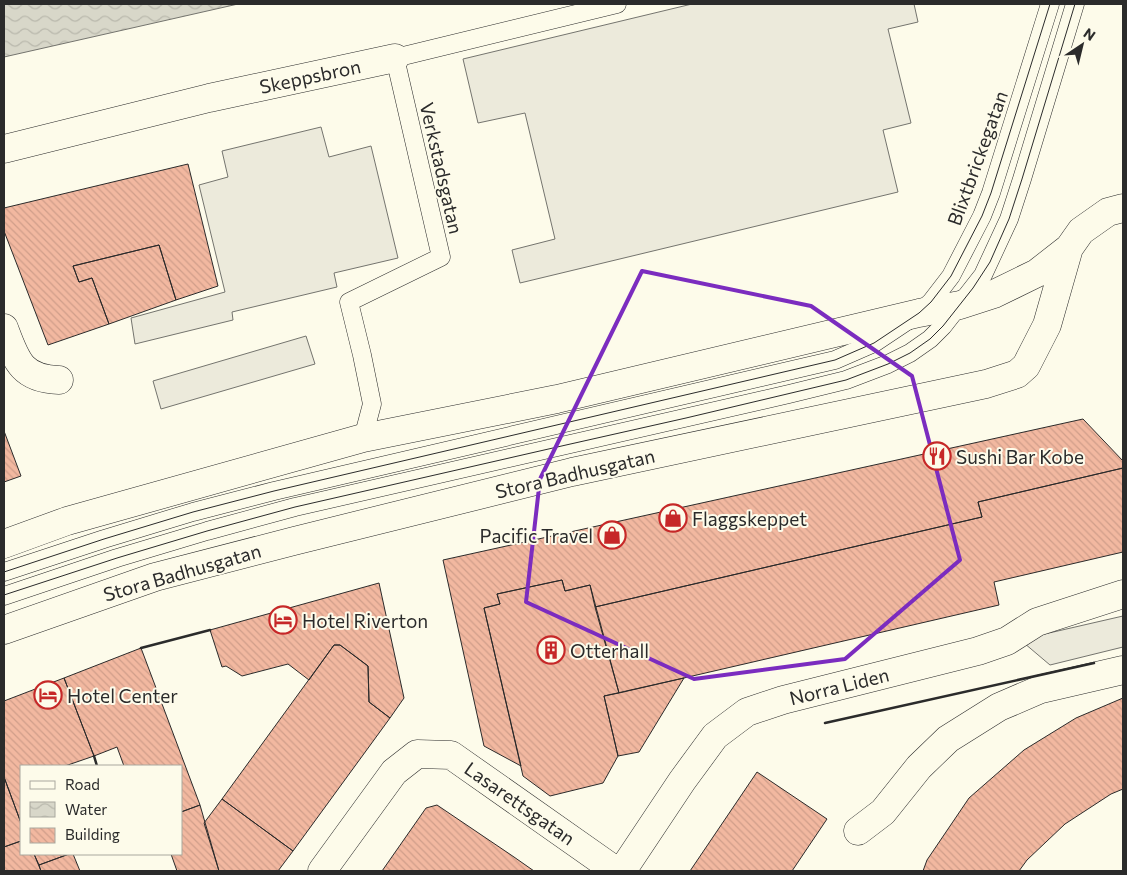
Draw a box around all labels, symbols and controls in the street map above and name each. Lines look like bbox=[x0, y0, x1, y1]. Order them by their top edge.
north arrow bbox=[1057, 20, 1107, 70]
text: N bbox=[1081, 24, 1099, 44]
street label: Skeppsbron bbox=[257, 54, 363, 98]
street label: Blixtbrickegatan bbox=[942, 88, 1012, 228]
street label: Verkstadsgatan bbox=[416, 100, 468, 236]
restaurant icon: Sushi Bar Kobe bbox=[922, 441, 952, 471]
street label: Stora Badhusgatan bbox=[493, 443, 657, 503]
place label: Sushi Bar Kobe bbox=[956, 445, 1084, 468]
shop icon: Flaggskeppet bbox=[658, 503, 688, 533]
place label: Flaggskeppet bbox=[692, 507, 807, 530]
shop icon: Pacific Travel bbox=[597, 520, 627, 550]
place label: Pacific Travel bbox=[479, 524, 593, 547]
street label: Stora Badhusgatan bbox=[101, 538, 263, 606]
hotel icon: Hotel Riverton bbox=[268, 605, 298, 635]
place label: Hotel Riverton bbox=[302, 609, 428, 632]
building icon: Otterhall bbox=[536, 635, 566, 665]
place label: Otterhall bbox=[570, 639, 649, 662]
street label: Norra Liden bbox=[787, 663, 891, 709]
hotel icon: Hotel Center bbox=[33, 680, 63, 710]
place label: Hotel Center bbox=[67, 684, 178, 707]
street label: Lasarettsgatan bbox=[460, 756, 580, 850]
legend bbox=[20, 765, 182, 855]
text: Road bbox=[65, 775, 100, 793]
text: Water bbox=[65, 800, 107, 818]
text: Building bbox=[65, 825, 120, 843]

